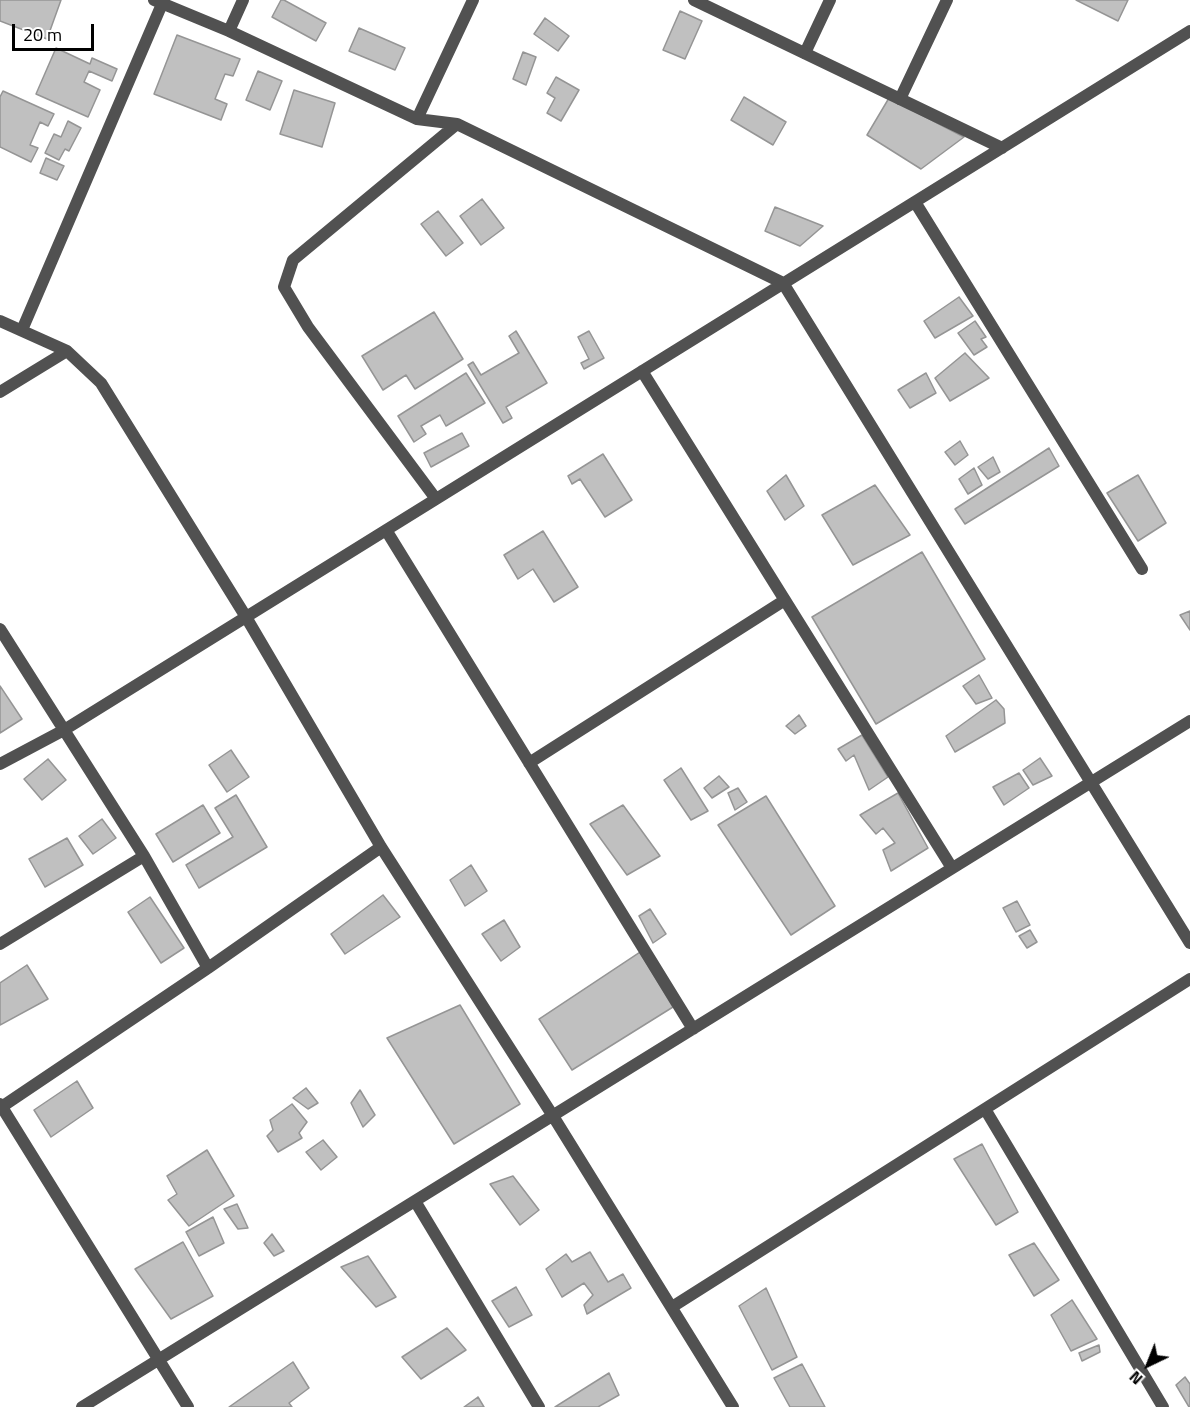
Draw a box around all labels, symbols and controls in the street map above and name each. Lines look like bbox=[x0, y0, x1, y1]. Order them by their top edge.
scale bar bbox=[15, 12, 98, 50]
text: 20 m bbox=[23, 21, 62, 48]
north arrow bbox=[1118, 1335, 1178, 1395]
text: N bbox=[1123, 1366, 1148, 1391]

